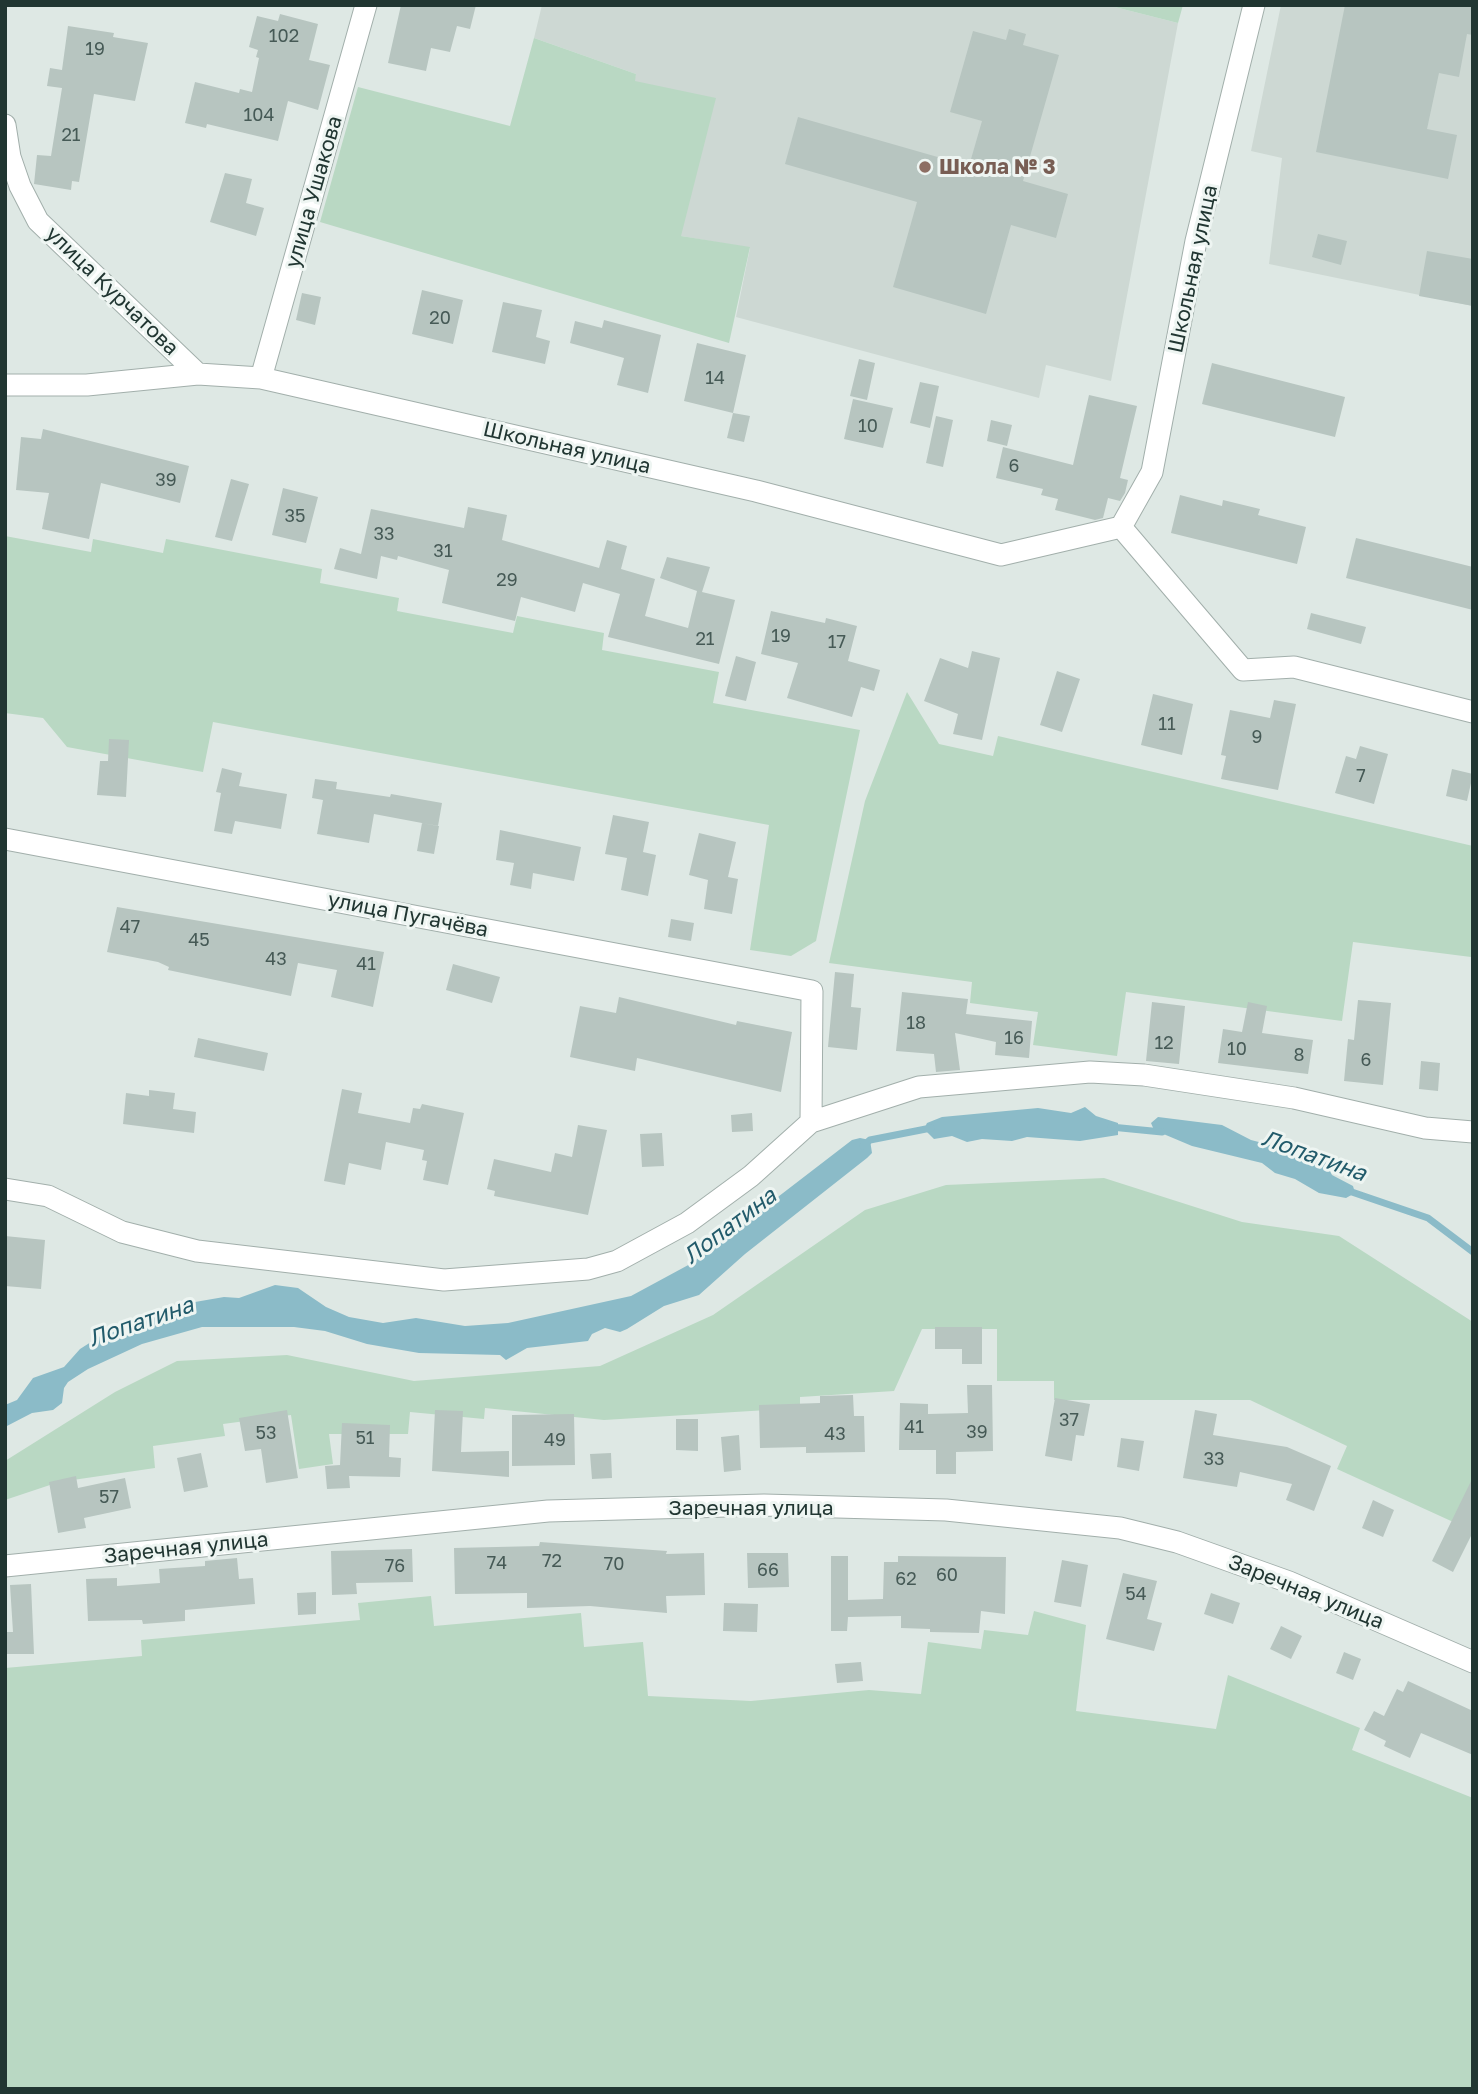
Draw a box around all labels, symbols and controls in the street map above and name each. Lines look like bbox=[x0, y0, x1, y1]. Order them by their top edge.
house number: 102 bbox=[269, 25, 299, 47]
house number: 19 bbox=[85, 38, 105, 60]
house number: 104 bbox=[244, 104, 274, 126]
street label: улица Ушакова bbox=[280, 113, 348, 271]
house number: 21 bbox=[61, 124, 81, 146]
place label: Школа № 3 bbox=[939, 154, 1055, 180]
marker: Школа № 3 bbox=[917, 159, 933, 175]
street label: Школьная улица bbox=[1163, 183, 1223, 355]
street label: улица Курчатова bbox=[40, 221, 184, 361]
house number: 20 bbox=[429, 307, 451, 329]
house number: 14 bbox=[705, 367, 725, 389]
house number: 10 bbox=[858, 415, 878, 437]
street label: Школьная улица bbox=[481, 416, 653, 480]
house number: 6 bbox=[1009, 455, 1019, 477]
house number: 39 bbox=[155, 469, 177, 491]
house number: 35 bbox=[285, 505, 305, 527]
house number: 33 bbox=[373, 523, 395, 545]
house number: 31 bbox=[433, 540, 453, 562]
house number: 29 bbox=[496, 569, 518, 591]
house number: 19 bbox=[771, 625, 791, 647]
house number: 21 bbox=[695, 628, 715, 650]
house number: 17 bbox=[828, 631, 846, 653]
house number: 11 bbox=[1158, 713, 1176, 735]
house number: 9 bbox=[1252, 726, 1262, 748]
house number: 7 bbox=[1356, 765, 1366, 787]
street label: улица Пугачёва bbox=[326, 887, 490, 943]
house number: 47 bbox=[120, 916, 140, 938]
house number: 45 bbox=[188, 929, 210, 951]
house number: 43 bbox=[265, 948, 287, 970]
house number: 41 bbox=[356, 953, 376, 975]
house number: 18 bbox=[906, 1012, 926, 1034]
house number: 16 bbox=[1004, 1027, 1024, 1049]
house number: 12 bbox=[1154, 1032, 1174, 1054]
house number: 10 bbox=[1227, 1038, 1247, 1060]
house number: 8 bbox=[1294, 1044, 1304, 1066]
house number: 6 bbox=[1361, 1049, 1371, 1071]
water label: Лопатина bbox=[1258, 1124, 1370, 1188]
water label: Лопатина bbox=[678, 1182, 782, 1270]
water label: Лопатина bbox=[85, 1291, 197, 1353]
house number: 37 bbox=[1059, 1409, 1079, 1431]
house number: 41 bbox=[904, 1416, 924, 1438]
house number: 39 bbox=[966, 1421, 988, 1443]
house number: 53 bbox=[256, 1422, 276, 1444]
house number: 43 bbox=[824, 1423, 846, 1445]
house number: 51 bbox=[355, 1427, 375, 1449]
house number: 49 bbox=[544, 1429, 566, 1451]
house number: 33 bbox=[1203, 1448, 1225, 1470]
house number: 57 bbox=[99, 1486, 119, 1508]
street label: Заречная улица bbox=[668, 1495, 834, 1521]
street label: Заречная улица bbox=[102, 1527, 270, 1569]
street label: Заречная улица bbox=[1225, 1549, 1387, 1635]
house number: 72 bbox=[542, 1550, 562, 1572]
house number: 74 bbox=[487, 1552, 507, 1574]
house number: 70 bbox=[604, 1553, 624, 1575]
house number: 76 bbox=[385, 1555, 405, 1577]
house number: 66 bbox=[757, 1559, 779, 1581]
house number: 60 bbox=[936, 1564, 958, 1586]
house number: 62 bbox=[895, 1568, 917, 1590]
house number: 54 bbox=[1125, 1583, 1147, 1605]

